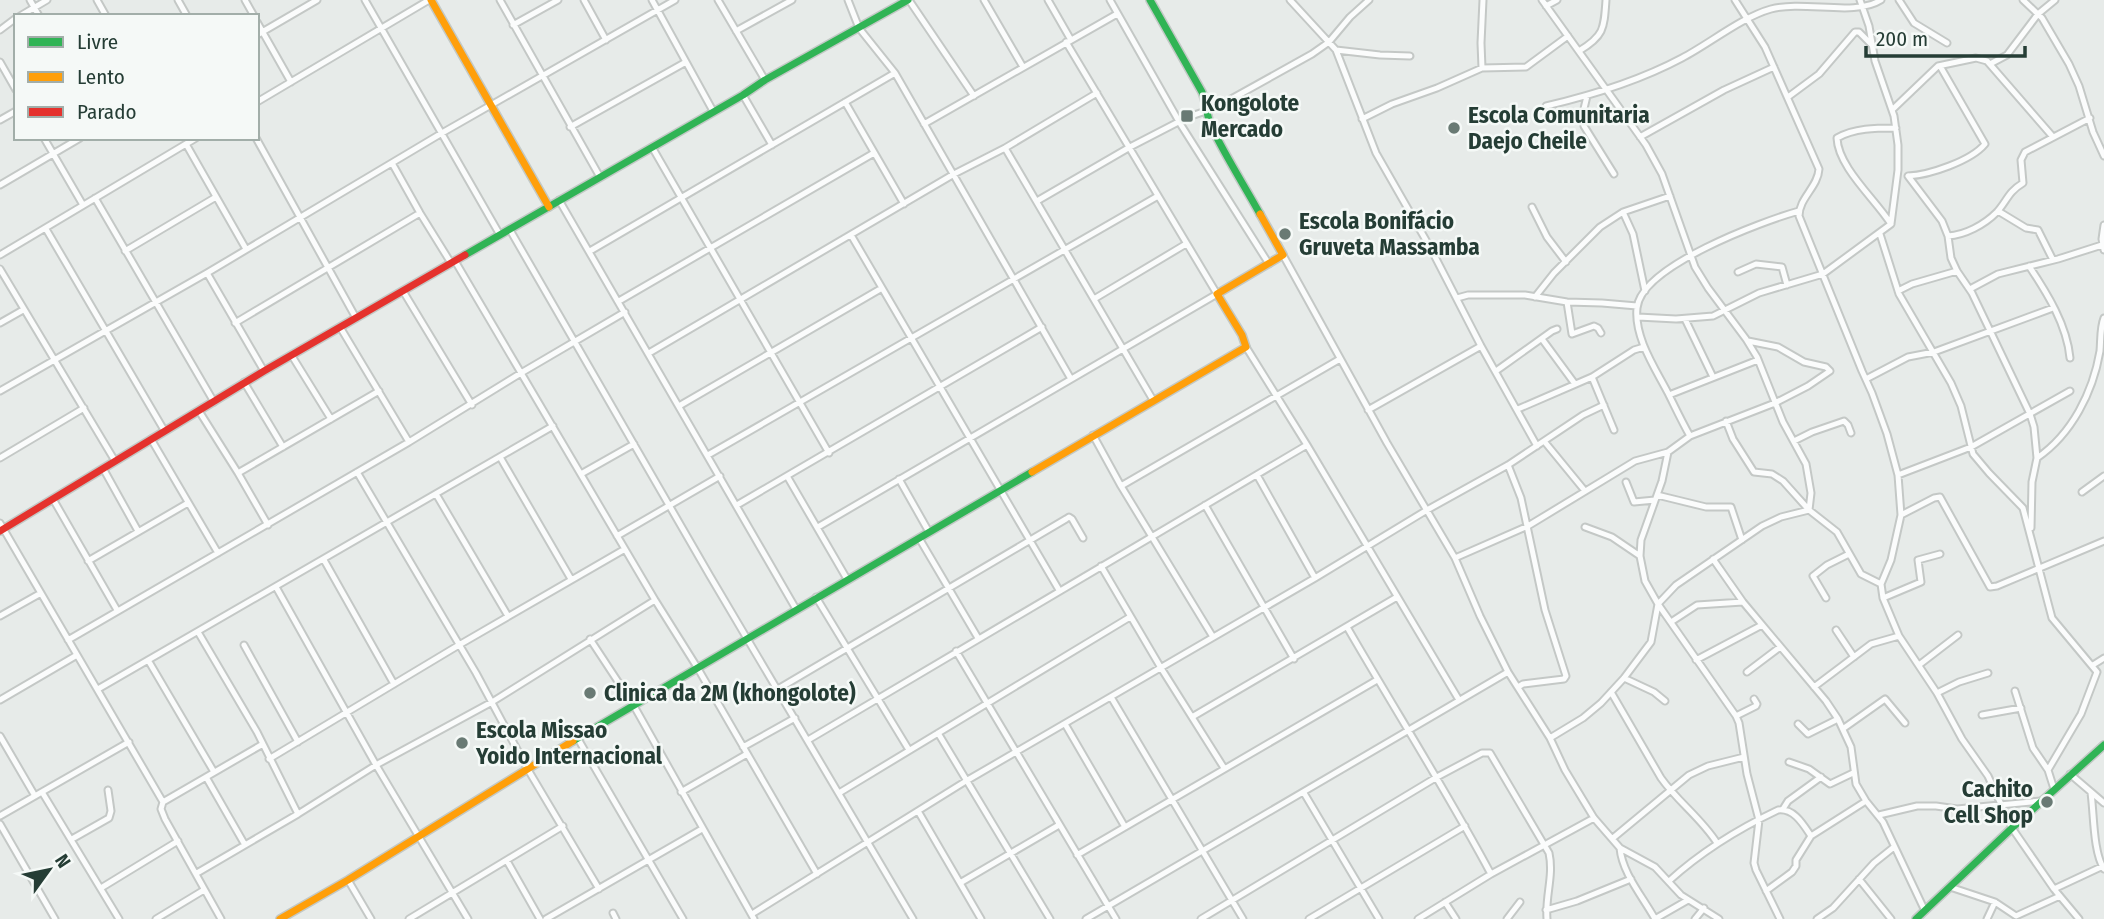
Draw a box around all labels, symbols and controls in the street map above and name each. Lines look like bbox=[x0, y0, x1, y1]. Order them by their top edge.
legend bbox=[14, 14, 259, 140]
scale bar bbox=[1866, 14, 2025, 58]
text: 200 m bbox=[1876, 26, 1928, 52]
text: Livre bbox=[77, 29, 118, 55]
text: Lento bbox=[77, 64, 125, 90]
place label: Kongolote Mercado bbox=[1201, 89, 1300, 143]
text: Parado bbox=[77, 99, 136, 125]
place label: Escola Comunitaria Daejo Cheile bbox=[1468, 101, 1650, 155]
marker: Kongolote Mercado bbox=[1179, 108, 1195, 124]
marker: Escola Comunitaria Daejo Cheile bbox=[1446, 120, 1462, 136]
place label: Escola Bonifácio Gruveta Massamba bbox=[1299, 207, 1480, 261]
marker: Escola Bonifácio Gruveta Massamba bbox=[1277, 226, 1293, 242]
place label: Clinica da 2M (khongolote) bbox=[604, 679, 856, 707]
marker: Clinica da 2M (khongolote) bbox=[582, 685, 598, 701]
place label: Escola Missao Yoido Internacional bbox=[475, 716, 663, 770]
marker: Escola Missao Yoido Internacional bbox=[454, 735, 470, 751]
place label: Cachito Cell Shop bbox=[1944, 775, 2033, 829]
marker: Cachito Cell Shop bbox=[2039, 794, 2055, 810]
north arrow bbox=[14, 835, 84, 905]
text: N bbox=[50, 850, 76, 872]

